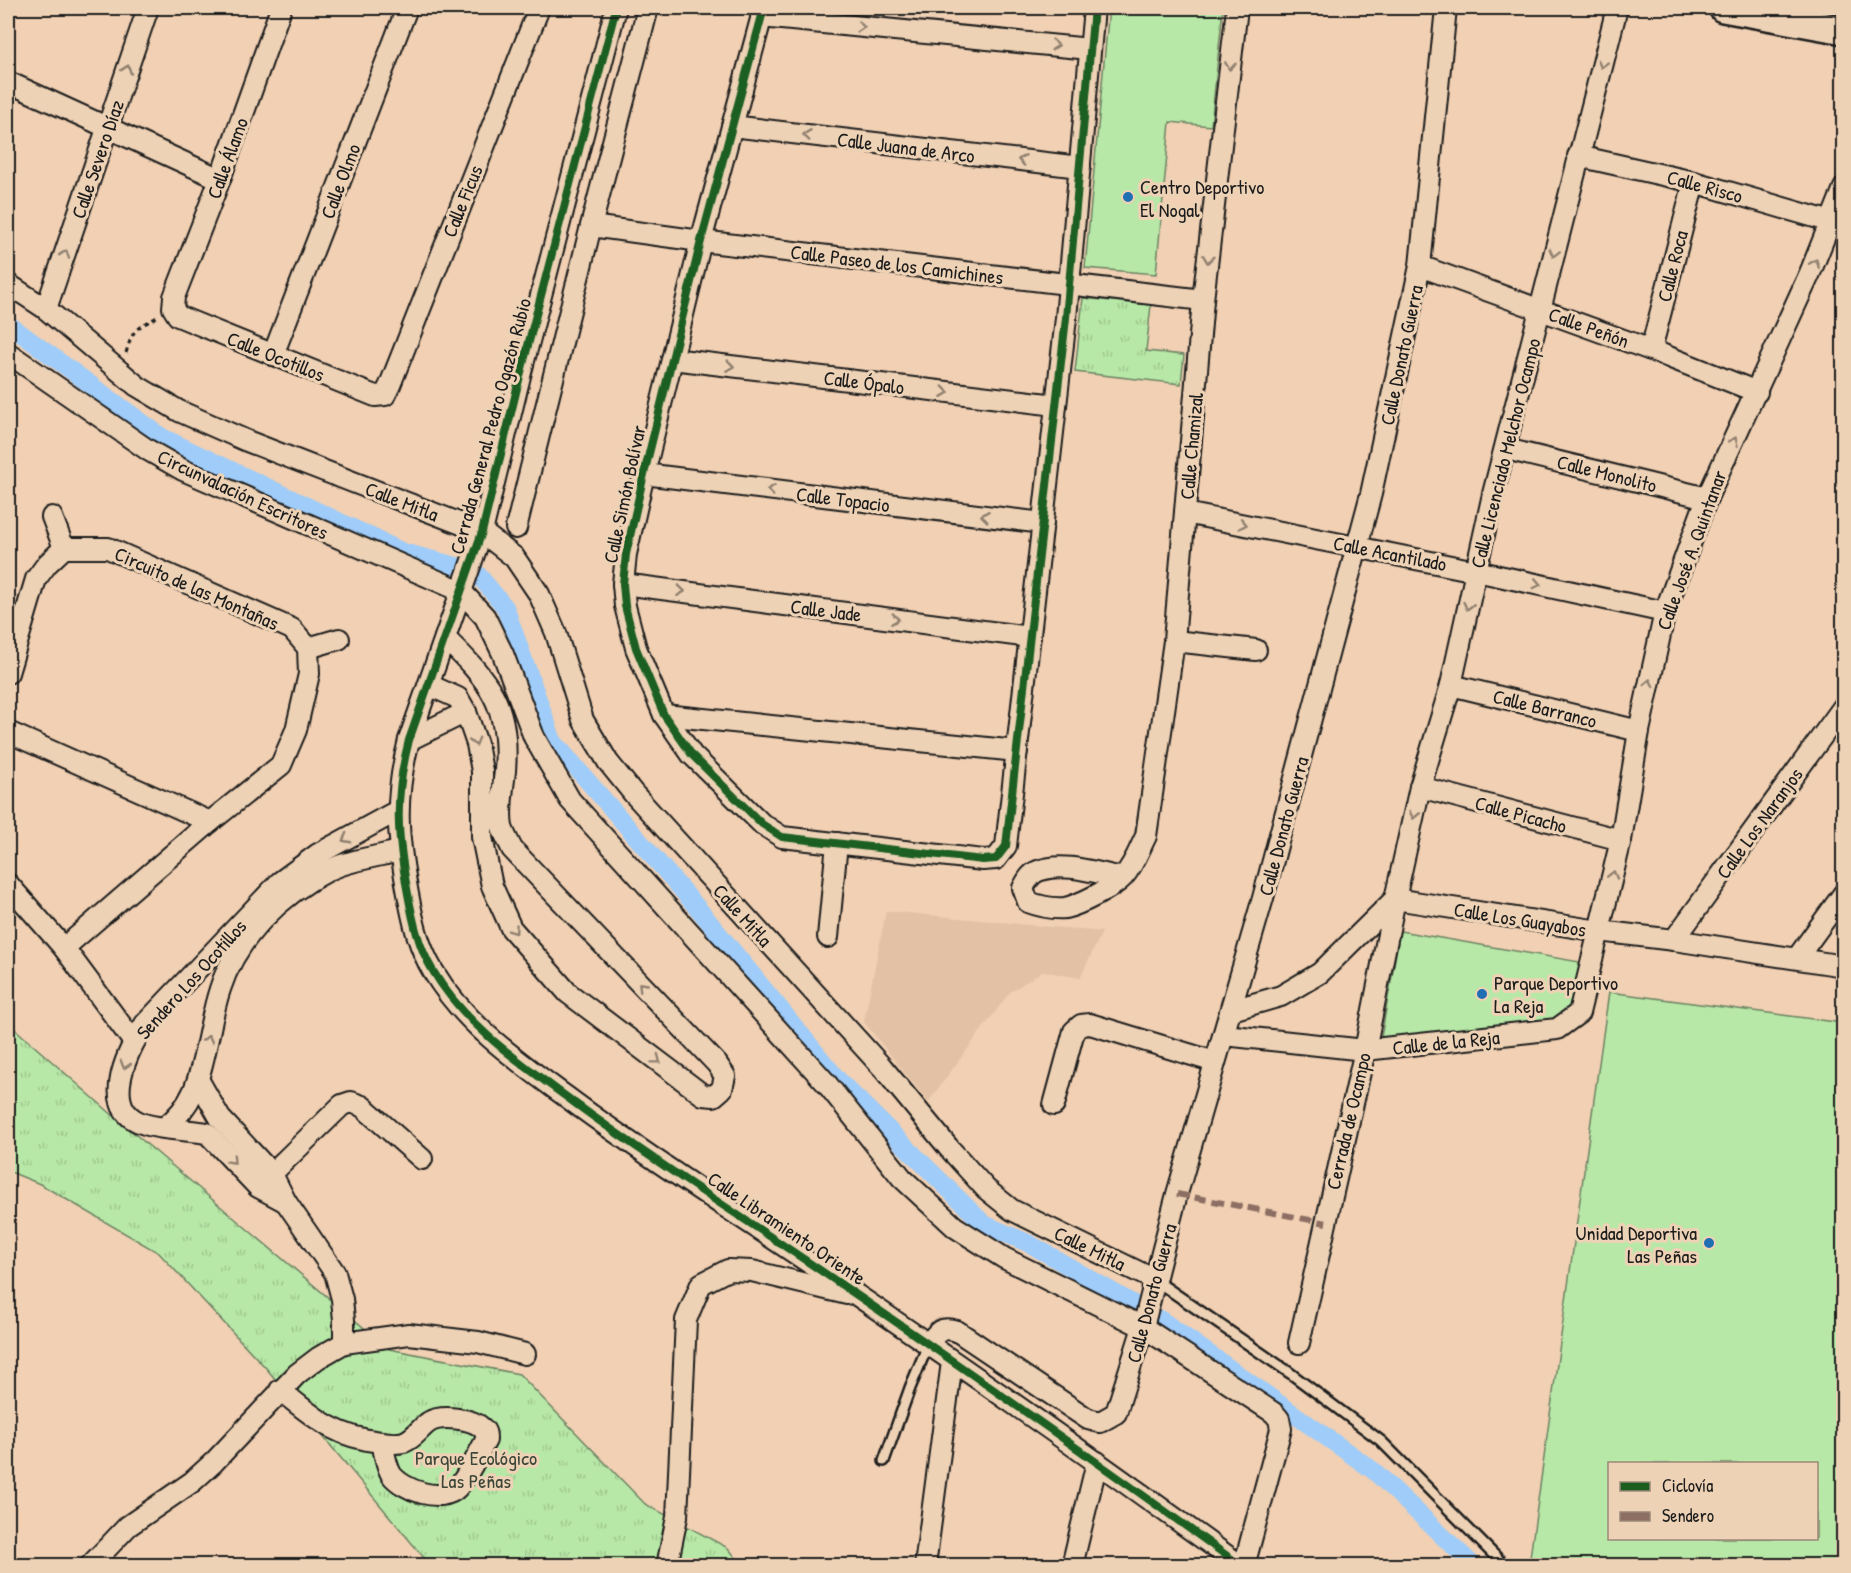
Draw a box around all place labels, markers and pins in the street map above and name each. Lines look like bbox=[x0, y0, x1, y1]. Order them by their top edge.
place label: Centro Deportivo El Nogal bbox=[1140, 173, 1264, 223]
marker: Centro Deportivo El Nogal bbox=[1121, 190, 1135, 204]
place label: Parque Deportivo La Reja bbox=[1494, 969, 1618, 1019]
marker: Parque Deportivo La Reja bbox=[1475, 987, 1489, 1001]
place label: Unidad Deportiva Las Peñas bbox=[1575, 1219, 1697, 1269]
marker: Unidad Deportiva Las Peñas bbox=[1702, 1236, 1716, 1250]

